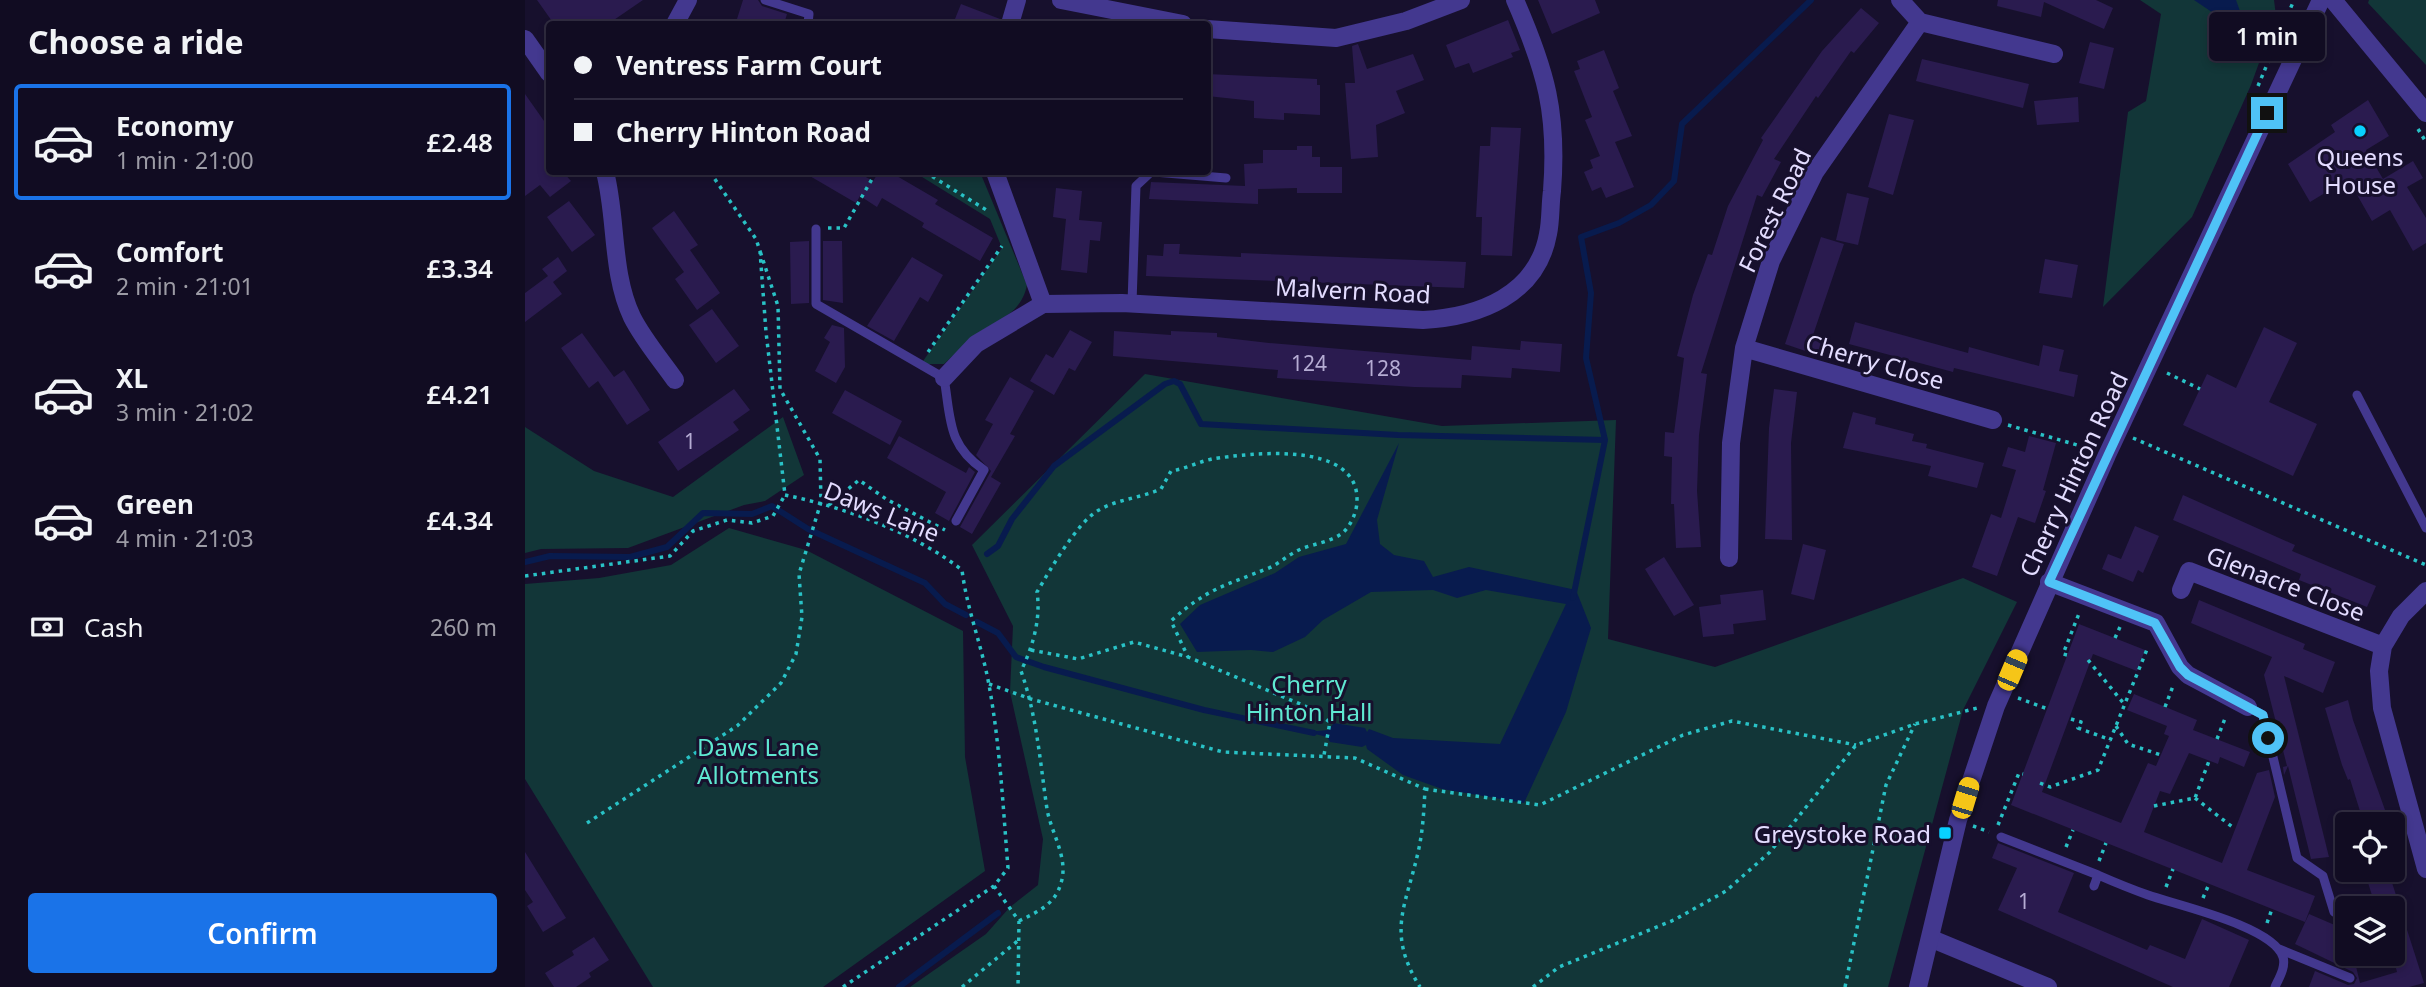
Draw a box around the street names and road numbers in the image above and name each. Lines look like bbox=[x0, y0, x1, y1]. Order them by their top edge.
street label: Forest Road bbox=[1730, 143, 1818, 277]
street label: Malvern Road bbox=[1274, 269, 1432, 311]
street label: Cherry Close bbox=[1802, 325, 1948, 397]
street label: Cherry Hinton Road bbox=[2011, 366, 2135, 582]
street label: Daws Lane bbox=[819, 473, 945, 549]
street label: Glenacre Close bbox=[2202, 538, 2370, 628]

